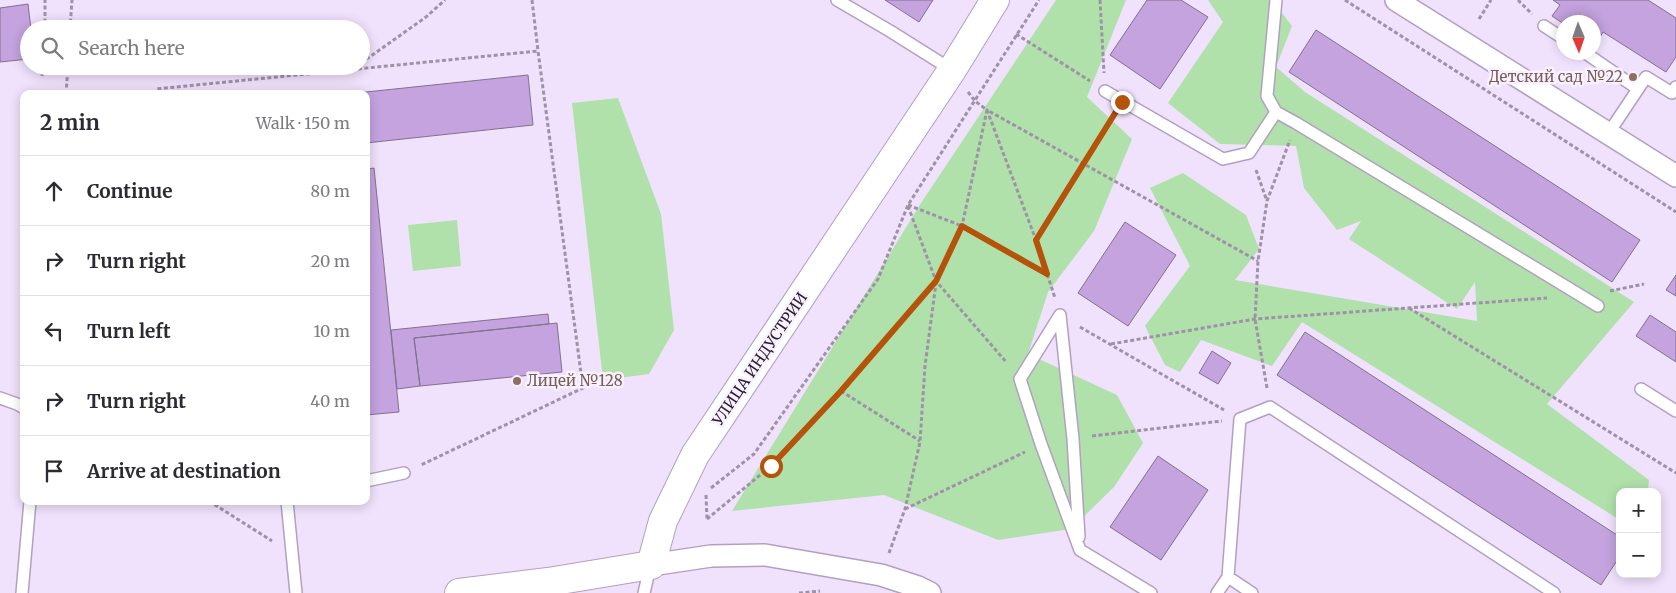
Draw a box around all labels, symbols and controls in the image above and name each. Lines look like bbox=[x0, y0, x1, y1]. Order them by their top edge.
north arrow bbox=[1556, 15, 1601, 60]
search box bbox=[20, 20, 370, 75]
icon: search bbox=[38, 34, 66, 62]
text: Search here bbox=[78, 36, 185, 60]
place label: Детский сад №22 bbox=[1489, 67, 1623, 86]
marker: Детский сад №22 bbox=[1627, 71, 1639, 83]
route end bbox=[1111, 91, 1134, 114]
text: 2 min bbox=[40, 109, 100, 136]
text: Walk · 150 m bbox=[256, 113, 350, 133]
icon: ahead bbox=[40, 177, 68, 205]
text: Continue bbox=[87, 179, 173, 203]
text: 80 m bbox=[311, 181, 350, 201]
icon: right bbox=[40, 247, 68, 275]
text: Turn right bbox=[87, 249, 186, 273]
text: 20 m bbox=[311, 251, 350, 271]
street label: УЛИЦА ИНДУСТРИИ bbox=[707, 289, 811, 430]
icon: left bbox=[40, 317, 68, 345]
text: Turn left bbox=[87, 319, 171, 343]
text: 10 m bbox=[313, 321, 350, 341]
place label: Лицей №128 bbox=[527, 371, 623, 390]
marker: Лицей №128 bbox=[511, 375, 523, 387]
icon: right bbox=[40, 387, 68, 415]
text: Turn right bbox=[87, 389, 186, 413]
text: 40 m bbox=[310, 391, 350, 411]
route start bbox=[760, 455, 783, 478]
icon: arrive bbox=[40, 457, 68, 485]
text: Arrive at destination bbox=[87, 459, 281, 483]
map controls bbox=[1616, 488, 1661, 578]
button: + bbox=[1616, 488, 1661, 533]
button: − bbox=[1616, 533, 1661, 578]

